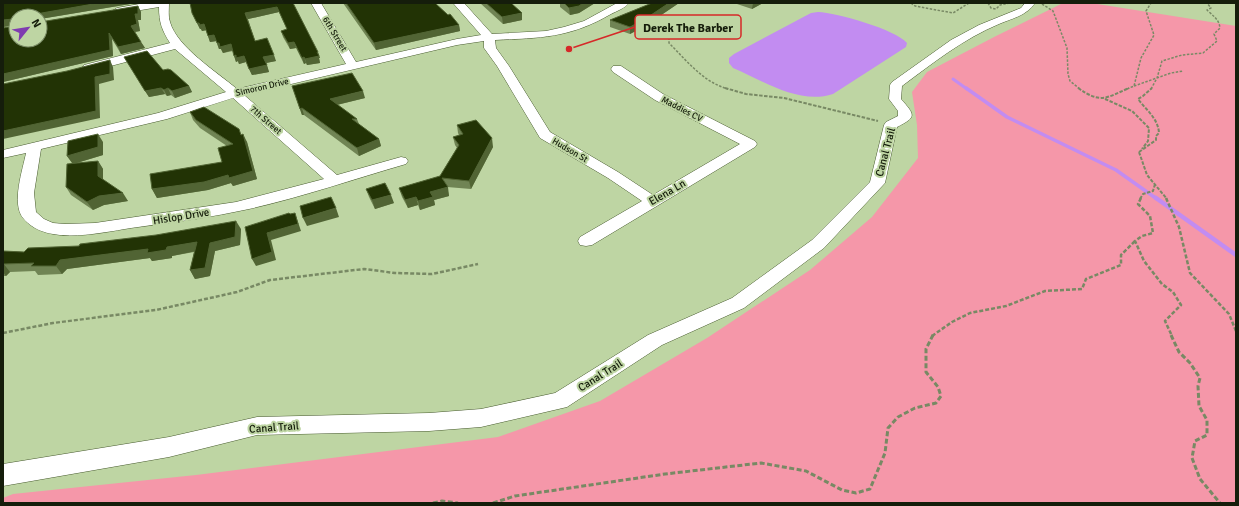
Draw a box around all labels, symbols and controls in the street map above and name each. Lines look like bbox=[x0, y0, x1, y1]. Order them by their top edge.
north arrow bbox=[8, 8, 48, 48]
street label: 6th Street bbox=[320, 15, 349, 54]
callout: Derek The Barber bbox=[635, 15, 741, 39]
text: N bbox=[29, 17, 44, 30]
text: Derek The Barber bbox=[643, 21, 733, 36]
street label: Simoron Drive bbox=[234, 76, 290, 99]
street label: Maddies CV bbox=[659, 94, 705, 125]
street label: 7th Street bbox=[248, 104, 284, 137]
street label: Canal Trail bbox=[873, 126, 898, 178]
street label: Hudson St bbox=[550, 136, 590, 165]
street label: Elena Ln bbox=[646, 177, 688, 208]
street label: Hislop Drive bbox=[152, 206, 210, 227]
street label: Canal Trail bbox=[576, 357, 625, 394]
street label: Canal Trail bbox=[249, 419, 299, 436]

